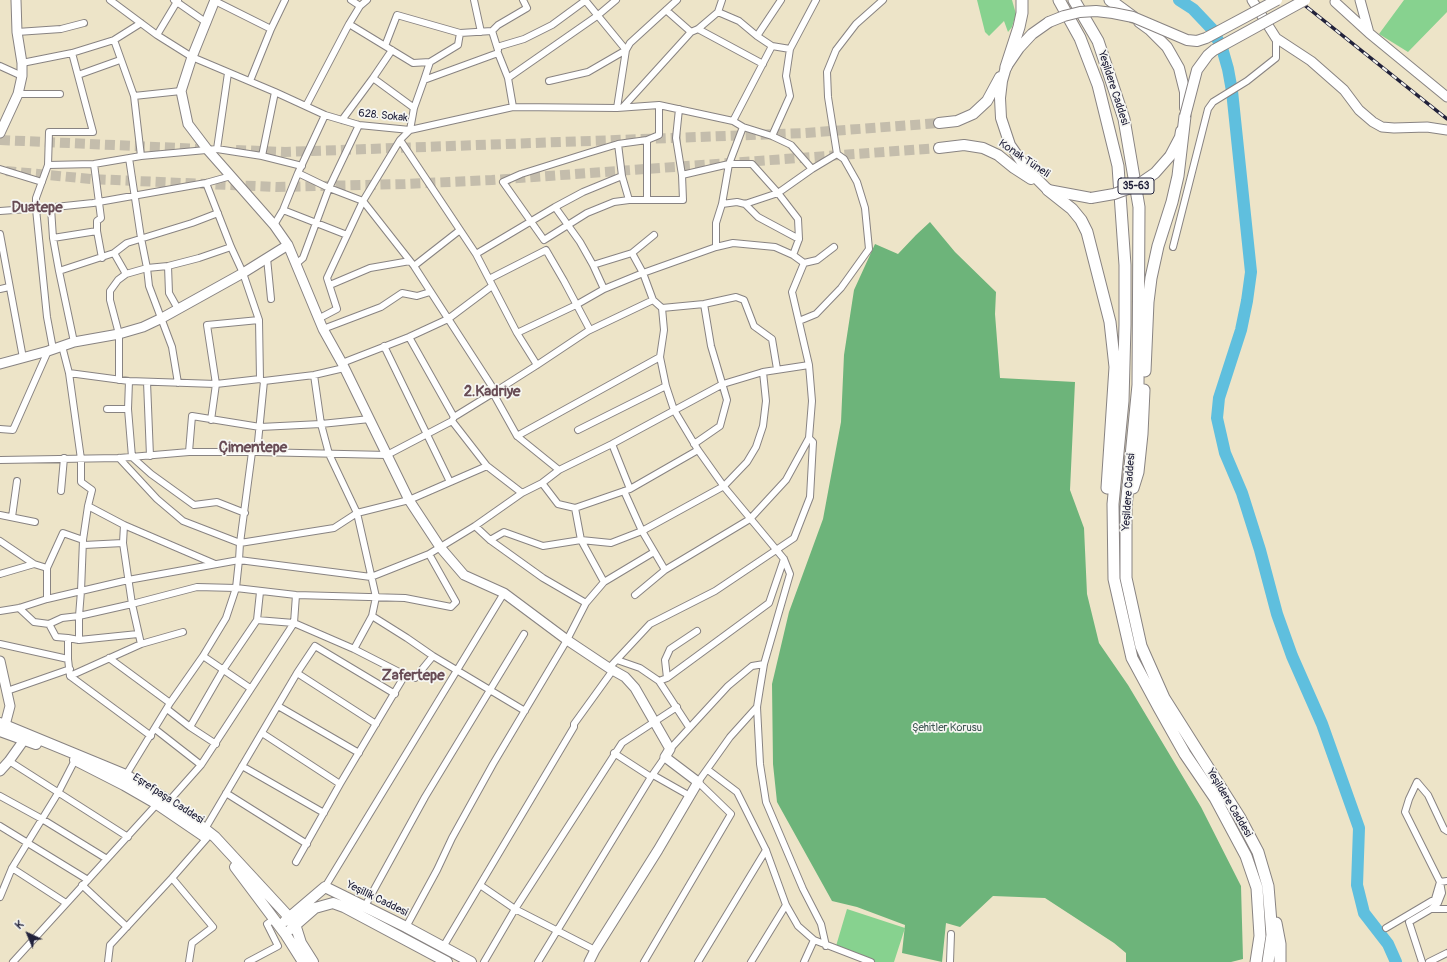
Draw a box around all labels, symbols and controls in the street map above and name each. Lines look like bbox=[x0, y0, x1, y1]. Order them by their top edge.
street label: Yeşildere Caddesi bbox=[1095, 49, 1131, 127]
street label: 628. Sokak bbox=[358, 107, 408, 125]
street label: Konak Tüneli bbox=[996, 137, 1052, 181]
road number: 35-63 bbox=[1118, 178, 1154, 194]
district label: Duatepe bbox=[11, 199, 63, 217]
district label: 2.Kadriye bbox=[464, 383, 520, 401]
district label: Çimentepe bbox=[219, 439, 287, 457]
street label: Yeşildere Caddesi bbox=[1120, 453, 1138, 531]
district label: Zafertepe bbox=[381, 667, 445, 685]
park label: Şehitler Korusu bbox=[912, 721, 982, 735]
street label: Yeşildere Caddesi bbox=[1203, 766, 1255, 840]
street label: Eşrefpaşa Caddesi bbox=[130, 771, 206, 827]
street label: Yeşillik Caddesi bbox=[344, 878, 410, 920]
north arrow bbox=[8, 914, 48, 954]
text: K bbox=[12, 918, 26, 932]

